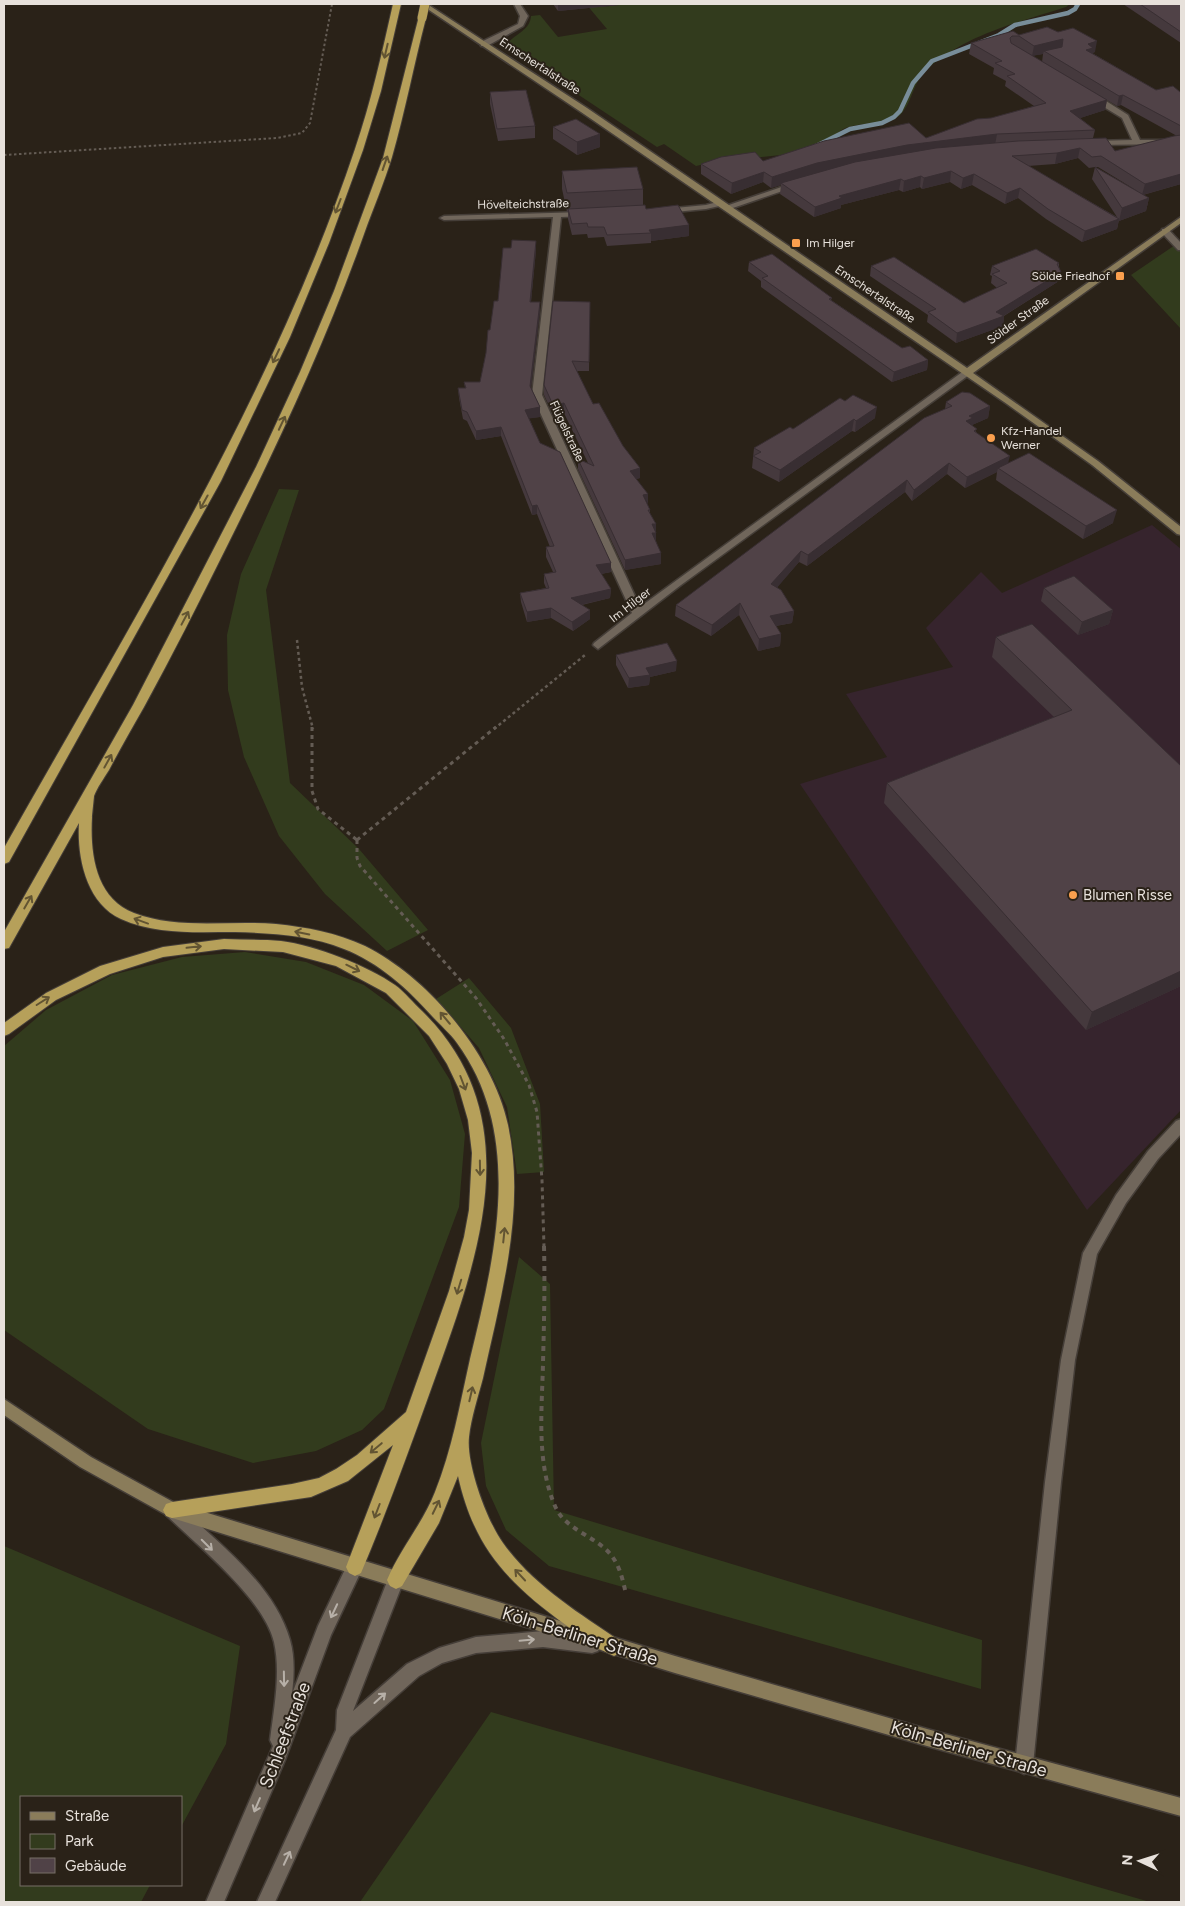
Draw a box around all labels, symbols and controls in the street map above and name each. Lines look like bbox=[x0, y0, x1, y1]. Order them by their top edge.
street label: Emschertalstraße bbox=[497, 35, 583, 98]
one-way arrow bbox=[381, 43, 390, 59]
one-way arrow bbox=[381, 156, 390, 171]
street label: Hövelteichstraße bbox=[477, 196, 569, 212]
one-way arrow bbox=[333, 198, 342, 213]
place label: Im Hilger bbox=[806, 236, 855, 250]
marker: Im Hilger bbox=[790, 237, 802, 249]
street label: Emschertalstraße bbox=[832, 262, 918, 326]
place label: Sölde Friedhof bbox=[1032, 269, 1111, 283]
marker: Sölde Friedhof bbox=[1114, 270, 1126, 282]
street label: Sölder Straße bbox=[984, 293, 1052, 347]
one-way arrow bbox=[270, 348, 280, 363]
street label: Flügelstraße bbox=[547, 398, 587, 464]
one-way arrow bbox=[278, 416, 287, 431]
place label: Kfz-Handel Werner bbox=[1001, 424, 1062, 452]
marker: Kfz-Handel Werner bbox=[985, 432, 997, 444]
one-way arrow bbox=[199, 495, 209, 509]
street label: Im Hilger bbox=[607, 585, 653, 625]
one-way arrow bbox=[180, 610, 190, 625]
one-way arrow bbox=[103, 753, 113, 768]
place label: Blumen Risse bbox=[1083, 886, 1172, 904]
marker: Blumen Risse bbox=[1067, 889, 1079, 901]
one-way arrow bbox=[24, 896, 34, 910]
one-way arrow bbox=[133, 916, 149, 925]
one-way arrow bbox=[294, 928, 310, 937]
one-way arrow bbox=[186, 942, 202, 952]
one-way arrow bbox=[345, 964, 360, 973]
one-way arrow bbox=[35, 996, 49, 1006]
one-way arrow bbox=[439, 1012, 450, 1025]
one-way arrow bbox=[459, 1075, 468, 1090]
one-way arrow bbox=[475, 1159, 485, 1175]
one-way arrow bbox=[499, 1227, 509, 1243]
one-way arrow bbox=[454, 1278, 463, 1294]
one-way arrow bbox=[466, 1386, 476, 1402]
one-way arrow bbox=[369, 1442, 382, 1454]
one-way arrow bbox=[432, 1500, 442, 1515]
one-way arrow bbox=[372, 1503, 381, 1518]
one-way arrow bbox=[201, 1538, 213, 1551]
one-way arrow bbox=[514, 1569, 526, 1581]
street label: Köln-Berliner Straße bbox=[500, 1602, 661, 1670]
one-way arrow bbox=[329, 1604, 339, 1619]
one-way arrow bbox=[518, 1636, 534, 1645]
one-way arrow bbox=[279, 1671, 289, 1687]
street label: Schleefstraße bbox=[255, 1679, 315, 1791]
one-way arrow bbox=[374, 1692, 387, 1704]
street label: Köln-Berliner Straße bbox=[888, 1716, 1050, 1782]
legend bbox=[20, 1796, 182, 1886]
one-way arrow bbox=[252, 1797, 262, 1812]
text: Straße bbox=[65, 1807, 109, 1825]
text: Park bbox=[65, 1832, 94, 1850]
north arrow bbox=[1115, 1836, 1165, 1886]
one-way arrow bbox=[282, 1851, 292, 1866]
text: N bbox=[1119, 1854, 1136, 1866]
text: Gebäude bbox=[65, 1857, 126, 1875]

